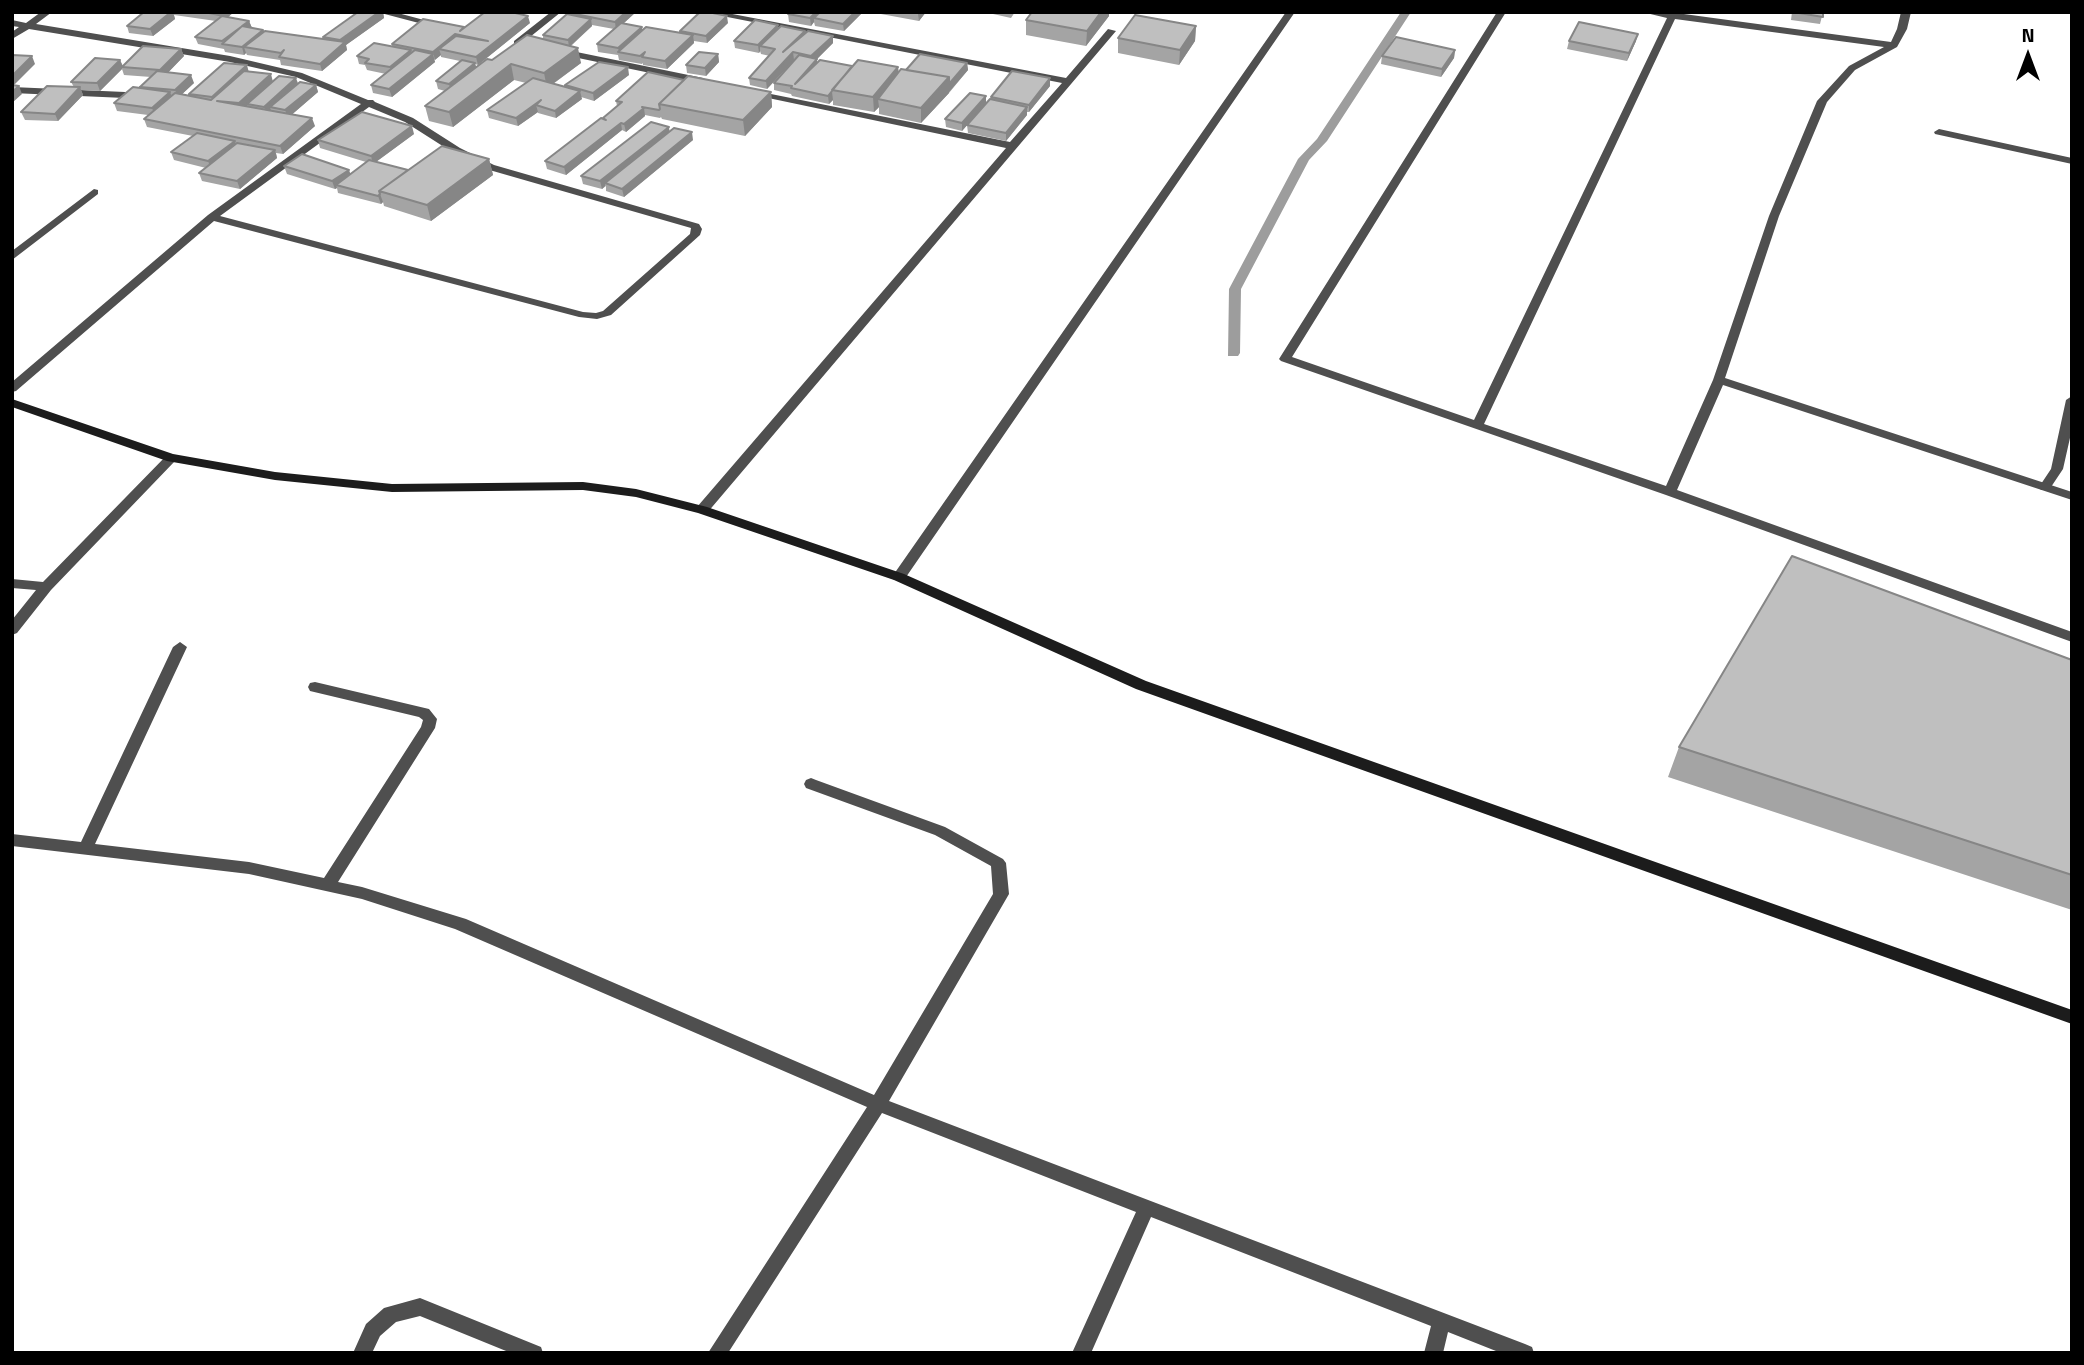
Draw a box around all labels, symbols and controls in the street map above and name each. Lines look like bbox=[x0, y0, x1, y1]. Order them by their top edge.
text: N bbox=[2021, 20, 2035, 49]
north arrow bbox=[1993, 21, 2063, 91]

